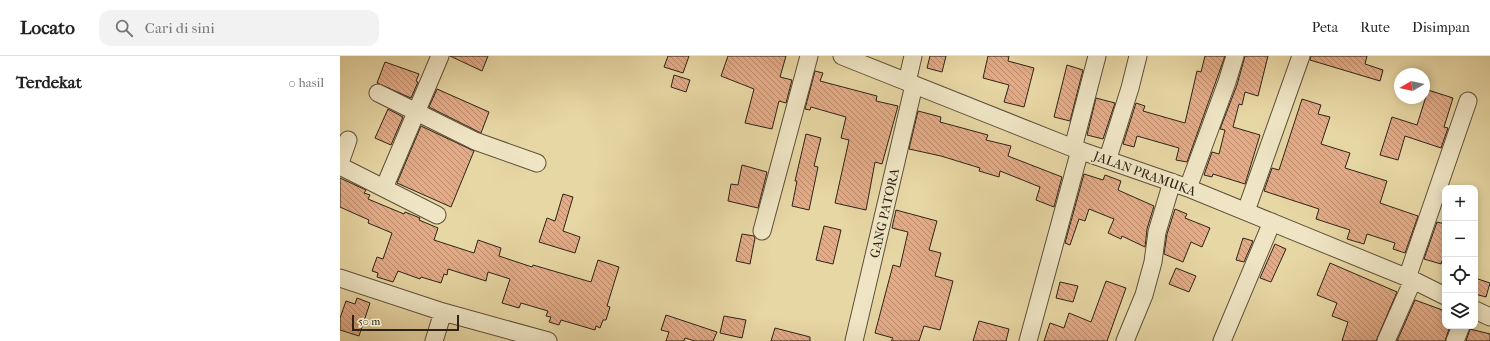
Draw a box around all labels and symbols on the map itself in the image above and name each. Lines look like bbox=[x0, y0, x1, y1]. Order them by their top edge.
north arrow bbox=[1394, 68, 1430, 104]
street label: JALAN PRAMUKA bbox=[1091, 148, 1199, 199]
street label: GANG PATORA bbox=[867, 166, 902, 259]
scale bar bbox=[352, 313, 459, 332]

